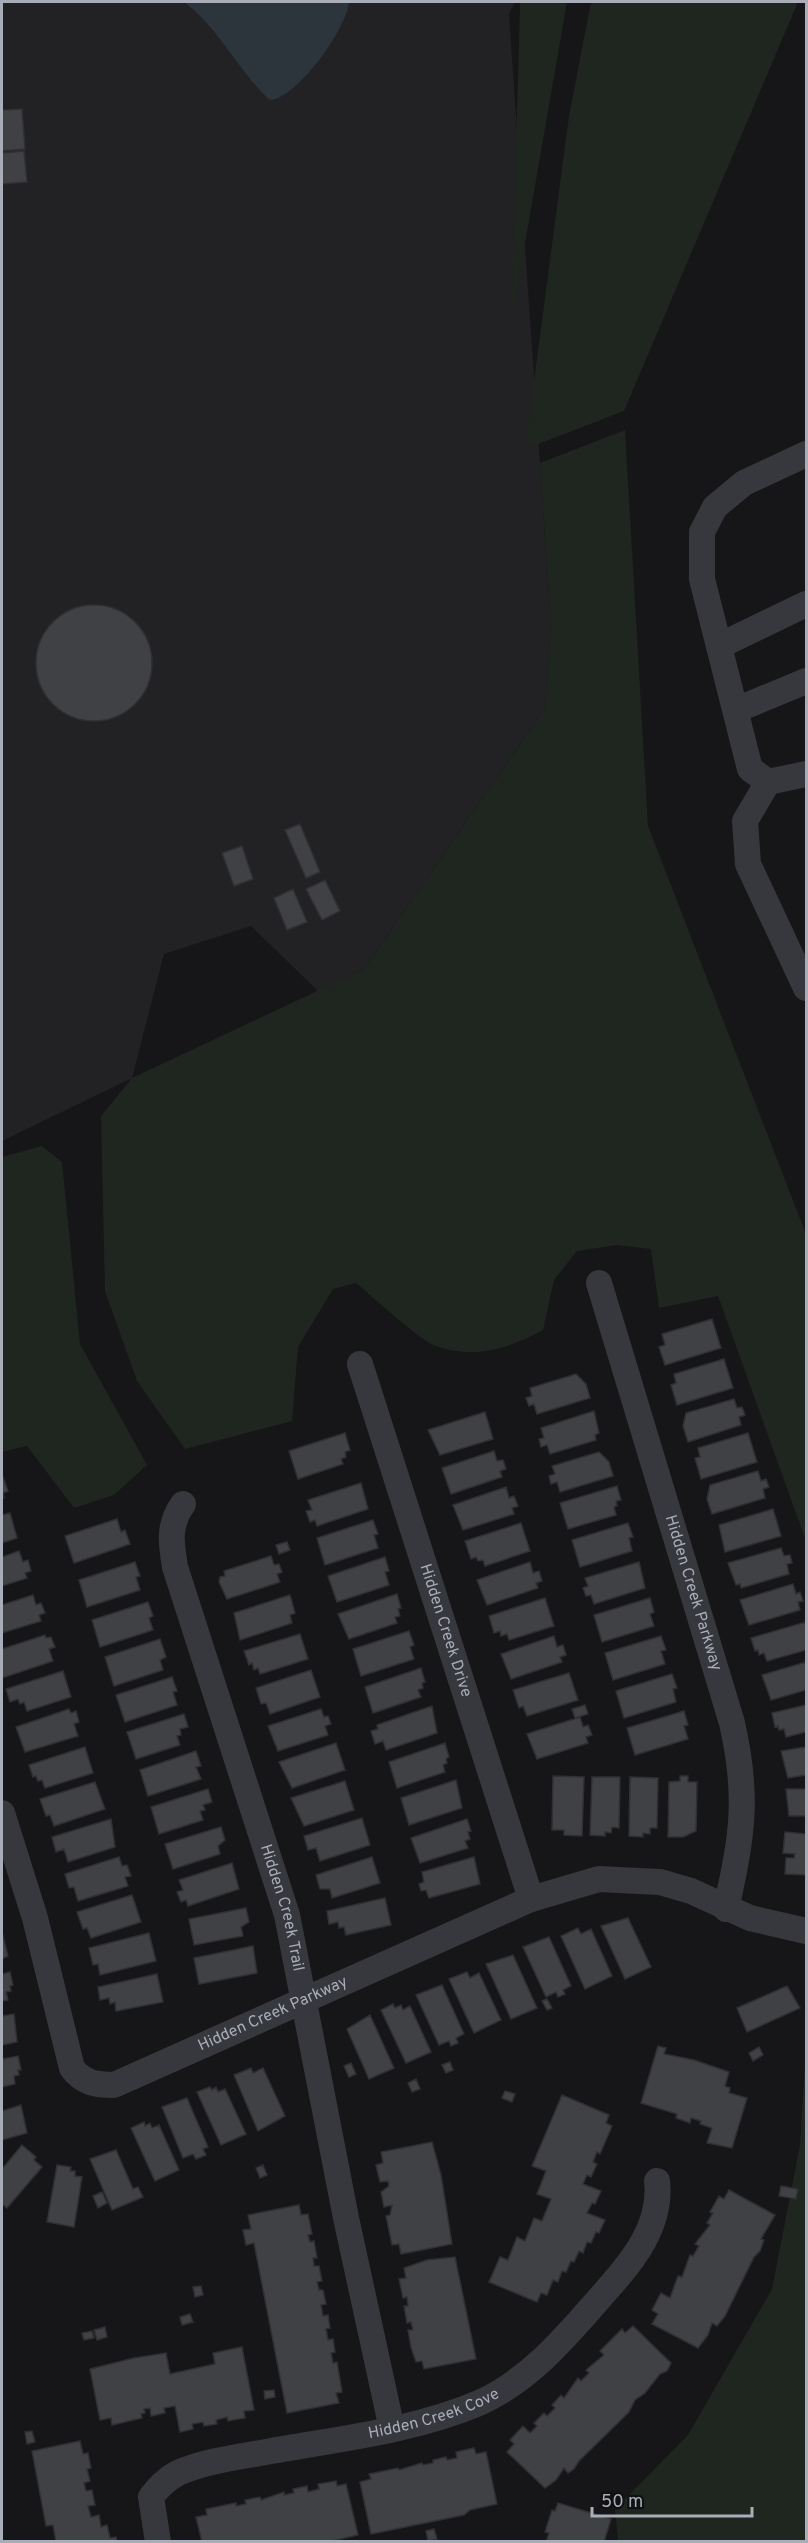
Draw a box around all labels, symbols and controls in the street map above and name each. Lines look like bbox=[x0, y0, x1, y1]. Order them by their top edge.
street label: Hidden Creek Parkway bbox=[660, 1513, 726, 1673]
street label: Hidden Creek Drive bbox=[415, 1562, 476, 1700]
street label: Hidden Creek Trail bbox=[255, 1842, 308, 1973]
street label: Hidden Creek Parkway bbox=[195, 1972, 351, 2056]
street label: Hidden Creek Cove bbox=[366, 2384, 503, 2444]
scale bar bbox=[592, 2480, 752, 2518]
text: 50 m bbox=[601, 2491, 643, 2514]

